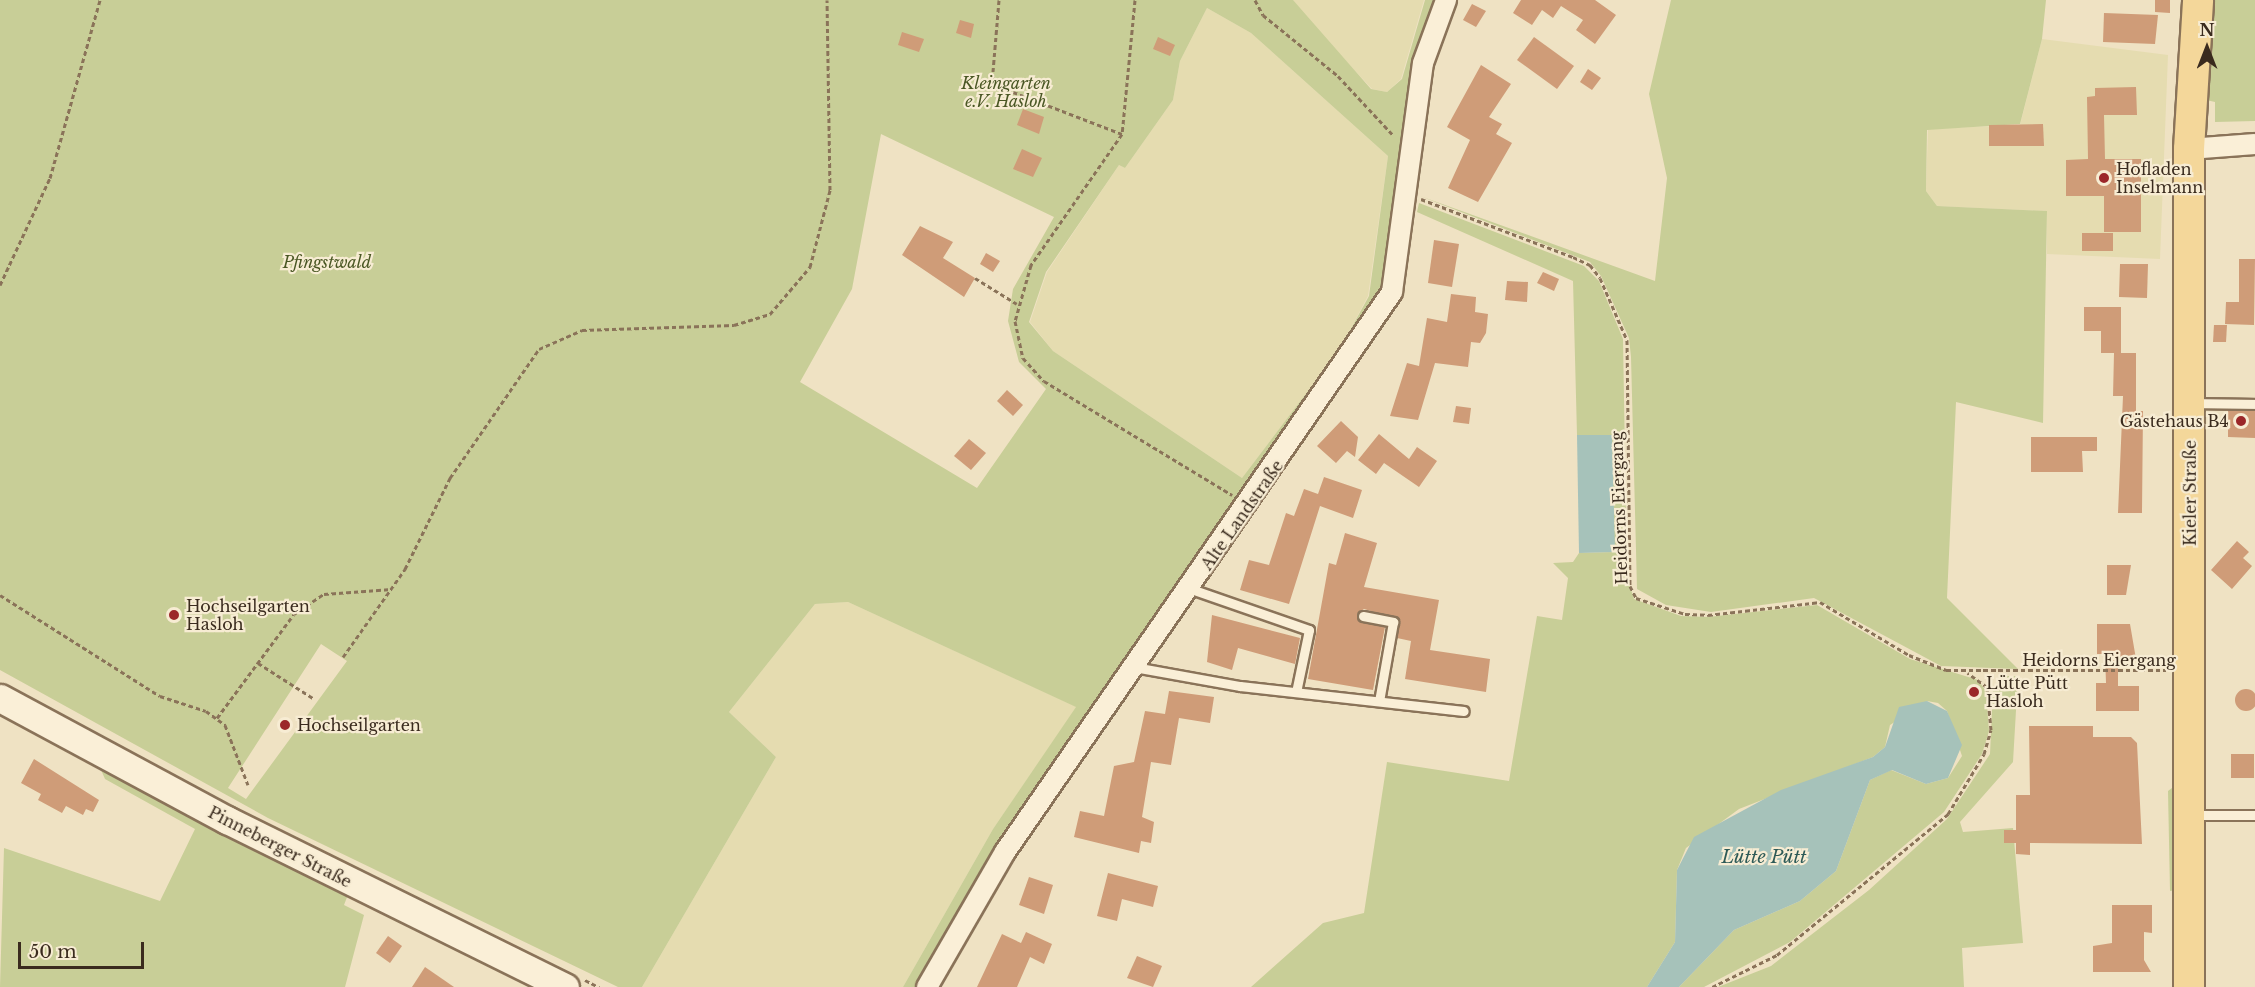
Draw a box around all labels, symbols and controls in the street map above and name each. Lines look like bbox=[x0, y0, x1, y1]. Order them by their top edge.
north arrow bbox=[2177, 18, 2237, 78]
text: N bbox=[2199, 20, 2215, 40]
park label: Kleingarten e.V. Hasloh bbox=[961, 73, 1051, 111]
place label: Hofladen Inselmann bbox=[2116, 159, 2203, 197]
marker: Hofladen Inselmann bbox=[2097, 171, 2111, 185]
park label: Pfingstwald bbox=[283, 252, 371, 272]
place label: Gästehaus B4 bbox=[2120, 411, 2229, 431]
marker: Gästehaus B4 bbox=[2234, 414, 2248, 428]
street label: Heidorns Eiergang bbox=[1607, 431, 1631, 585]
street label: Kieler Straße bbox=[2180, 440, 2200, 546]
street label: Alte Landstraße bbox=[1197, 456, 1287, 574]
place label: Hochseilgarten Hasloh bbox=[186, 596, 310, 634]
marker: Hochseilgarten Hasloh bbox=[167, 608, 181, 622]
street label: Heidorns Eiergang bbox=[2022, 650, 2176, 670]
place label: Lütte Pütt Hasloh bbox=[1986, 673, 2068, 711]
marker: Lütte Pütt Hasloh bbox=[1967, 685, 1981, 699]
place label: Hochseilgarten bbox=[297, 715, 421, 735]
marker: Hochseilgarten bbox=[278, 718, 292, 732]
street label: Pinneberger Straße bbox=[205, 802, 355, 892]
water label: Lütte Pütt bbox=[1721, 846, 1807, 868]
scale bar bbox=[21, 930, 147, 968]
text: 50 m bbox=[29, 941, 77, 963]

